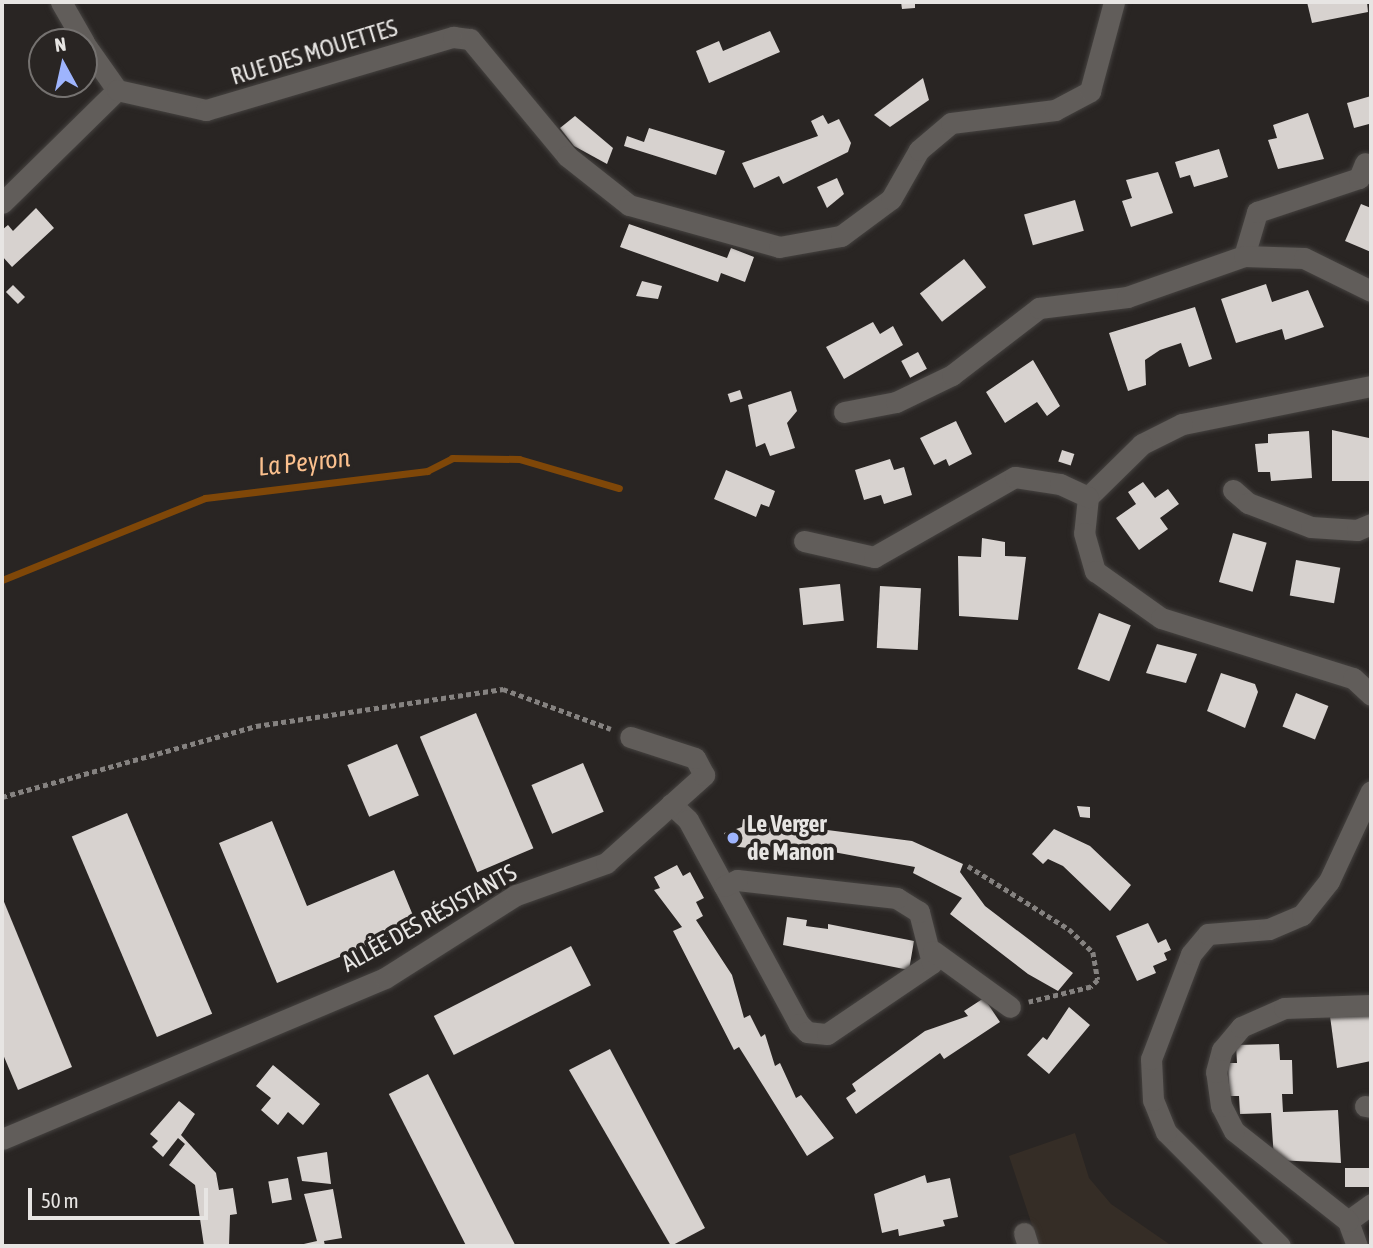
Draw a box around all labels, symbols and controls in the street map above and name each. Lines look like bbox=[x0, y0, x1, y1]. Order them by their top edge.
street label: RUE DES MOUETTES bbox=[227, 13, 401, 91]
north arrow bbox=[28, 28, 98, 98]
text: N bbox=[53, 33, 67, 56]
water label: La Peyron bbox=[257, 443, 351, 483]
place label: Le Verger de Manon bbox=[747, 810, 834, 866]
marker: Le Verger de Manon bbox=[725, 830, 741, 846]
street label: ALLÉE DES RÉSISTANTS bbox=[336, 858, 522, 978]
scale bar bbox=[32, 1174, 212, 1218]
text: 50 m bbox=[41, 1188, 79, 1212]

